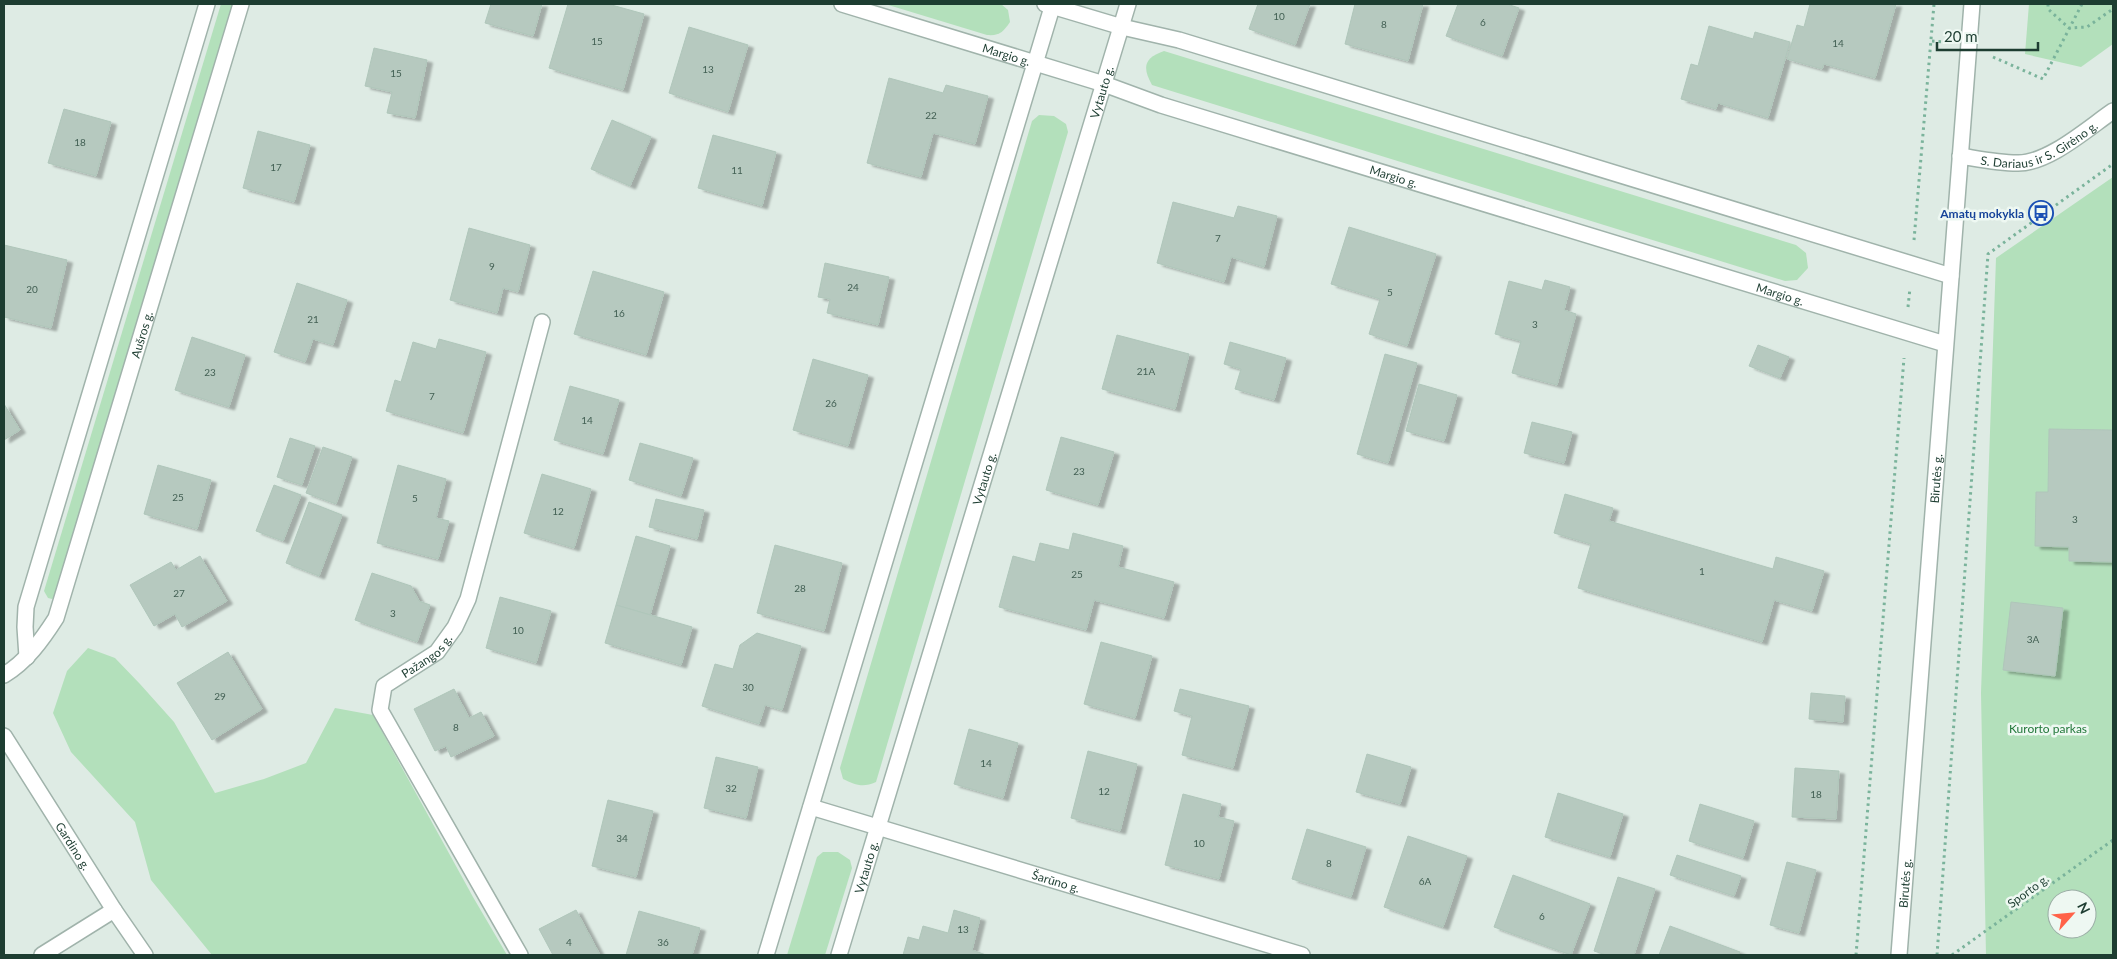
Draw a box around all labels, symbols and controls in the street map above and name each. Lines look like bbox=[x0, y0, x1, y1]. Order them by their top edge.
house number: 10 bbox=[1273, 10, 1285, 22]
house number: 6 bbox=[1480, 16, 1486, 28]
house number: 8 bbox=[1381, 18, 1387, 30]
scale bar bbox=[1937, 20, 2038, 52]
text: 20 m bbox=[1944, 27, 1978, 45]
house number: 15 bbox=[591, 35, 603, 47]
house number: 14 bbox=[1832, 37, 1844, 49]
street label: Margio g. bbox=[981, 40, 1032, 69]
house number: 13 bbox=[702, 63, 714, 75]
street label: Vytauto g. bbox=[1086, 64, 1116, 120]
house number: 15 bbox=[390, 67, 402, 79]
house number: 22 bbox=[925, 109, 937, 121]
street label: S. Dariaus ir S. Girėno g. bbox=[1980, 117, 2100, 171]
house number: 18 bbox=[74, 136, 86, 148]
house number: 17 bbox=[270, 161, 282, 173]
street label: Margio g. bbox=[1368, 162, 1420, 190]
house number: 11 bbox=[731, 164, 743, 176]
bus stop icon: Amatų mokykla bbox=[2028, 200, 2054, 226]
place label: Amatų mokykla bbox=[1939, 206, 2024, 221]
house number: 7 bbox=[1215, 232, 1221, 244]
house number: 9 bbox=[489, 260, 495, 272]
street label: Margio g. bbox=[1754, 279, 1806, 308]
house number: 24 bbox=[847, 281, 859, 293]
house number: 20 bbox=[26, 283, 38, 295]
house number: 5 bbox=[1387, 286, 1393, 298]
house number: 16 bbox=[613, 307, 625, 319]
street label: Aušros g. bbox=[127, 309, 156, 360]
house number: 21 bbox=[307, 313, 319, 325]
house number: 3 bbox=[1532, 318, 1538, 330]
house number: 21A bbox=[1137, 365, 1155, 377]
house number: 23 bbox=[204, 366, 216, 378]
house number: 7 bbox=[429, 390, 435, 402]
house number: 26 bbox=[825, 397, 837, 409]
house number: 14 bbox=[581, 414, 593, 426]
street label: Vytauto g. bbox=[969, 450, 999, 507]
street label: Birutės g. bbox=[1926, 453, 1945, 504]
house number: 23 bbox=[1073, 465, 1085, 477]
house number: 25 bbox=[172, 491, 184, 503]
house number: 5 bbox=[412, 492, 418, 504]
house number: 12 bbox=[552, 505, 564, 517]
house number: 3 bbox=[2072, 513, 2078, 525]
house number: 1 bbox=[1699, 565, 1705, 577]
house number: 25 bbox=[1071, 568, 1083, 580]
house number: 28 bbox=[794, 582, 806, 594]
house number: 27 bbox=[173, 587, 185, 599]
house number: 3 bbox=[390, 607, 396, 619]
house number: 10 bbox=[512, 624, 524, 636]
street label: Pažangos g. bbox=[398, 631, 455, 681]
house number: 3A bbox=[2027, 633, 2040, 645]
house number: 30 bbox=[742, 681, 754, 693]
house number: 29 bbox=[214, 690, 226, 702]
house number: 8 bbox=[453, 721, 459, 733]
park label: Kurorto parkas bbox=[2009, 721, 2087, 736]
house number: 14 bbox=[980, 757, 992, 769]
house number: 32 bbox=[725, 782, 737, 794]
house number: 12 bbox=[1098, 785, 1110, 797]
house number: 18 bbox=[1810, 788, 1822, 800]
street label: Gardino g. bbox=[53, 819, 94, 873]
house number: 34 bbox=[616, 832, 628, 844]
house number: 10 bbox=[1193, 837, 1205, 849]
street label: Vytauto g. bbox=[851, 839, 881, 895]
house number: 8 bbox=[1326, 857, 1332, 869]
street label: Birutės g. bbox=[1895, 858, 1914, 909]
street label: Šarūno g. bbox=[1030, 867, 1082, 895]
street label: Sporto g. bbox=[2004, 871, 2052, 911]
house number: 6A bbox=[1419, 875, 1432, 887]
north arrow bbox=[2047, 889, 2097, 939]
text: N bbox=[2074, 899, 2094, 917]
house number: 6 bbox=[1539, 910, 1545, 922]
house number: 13 bbox=[957, 923, 969, 935]
house number: 4 bbox=[566, 936, 572, 948]
house number: 36 bbox=[657, 936, 669, 948]

